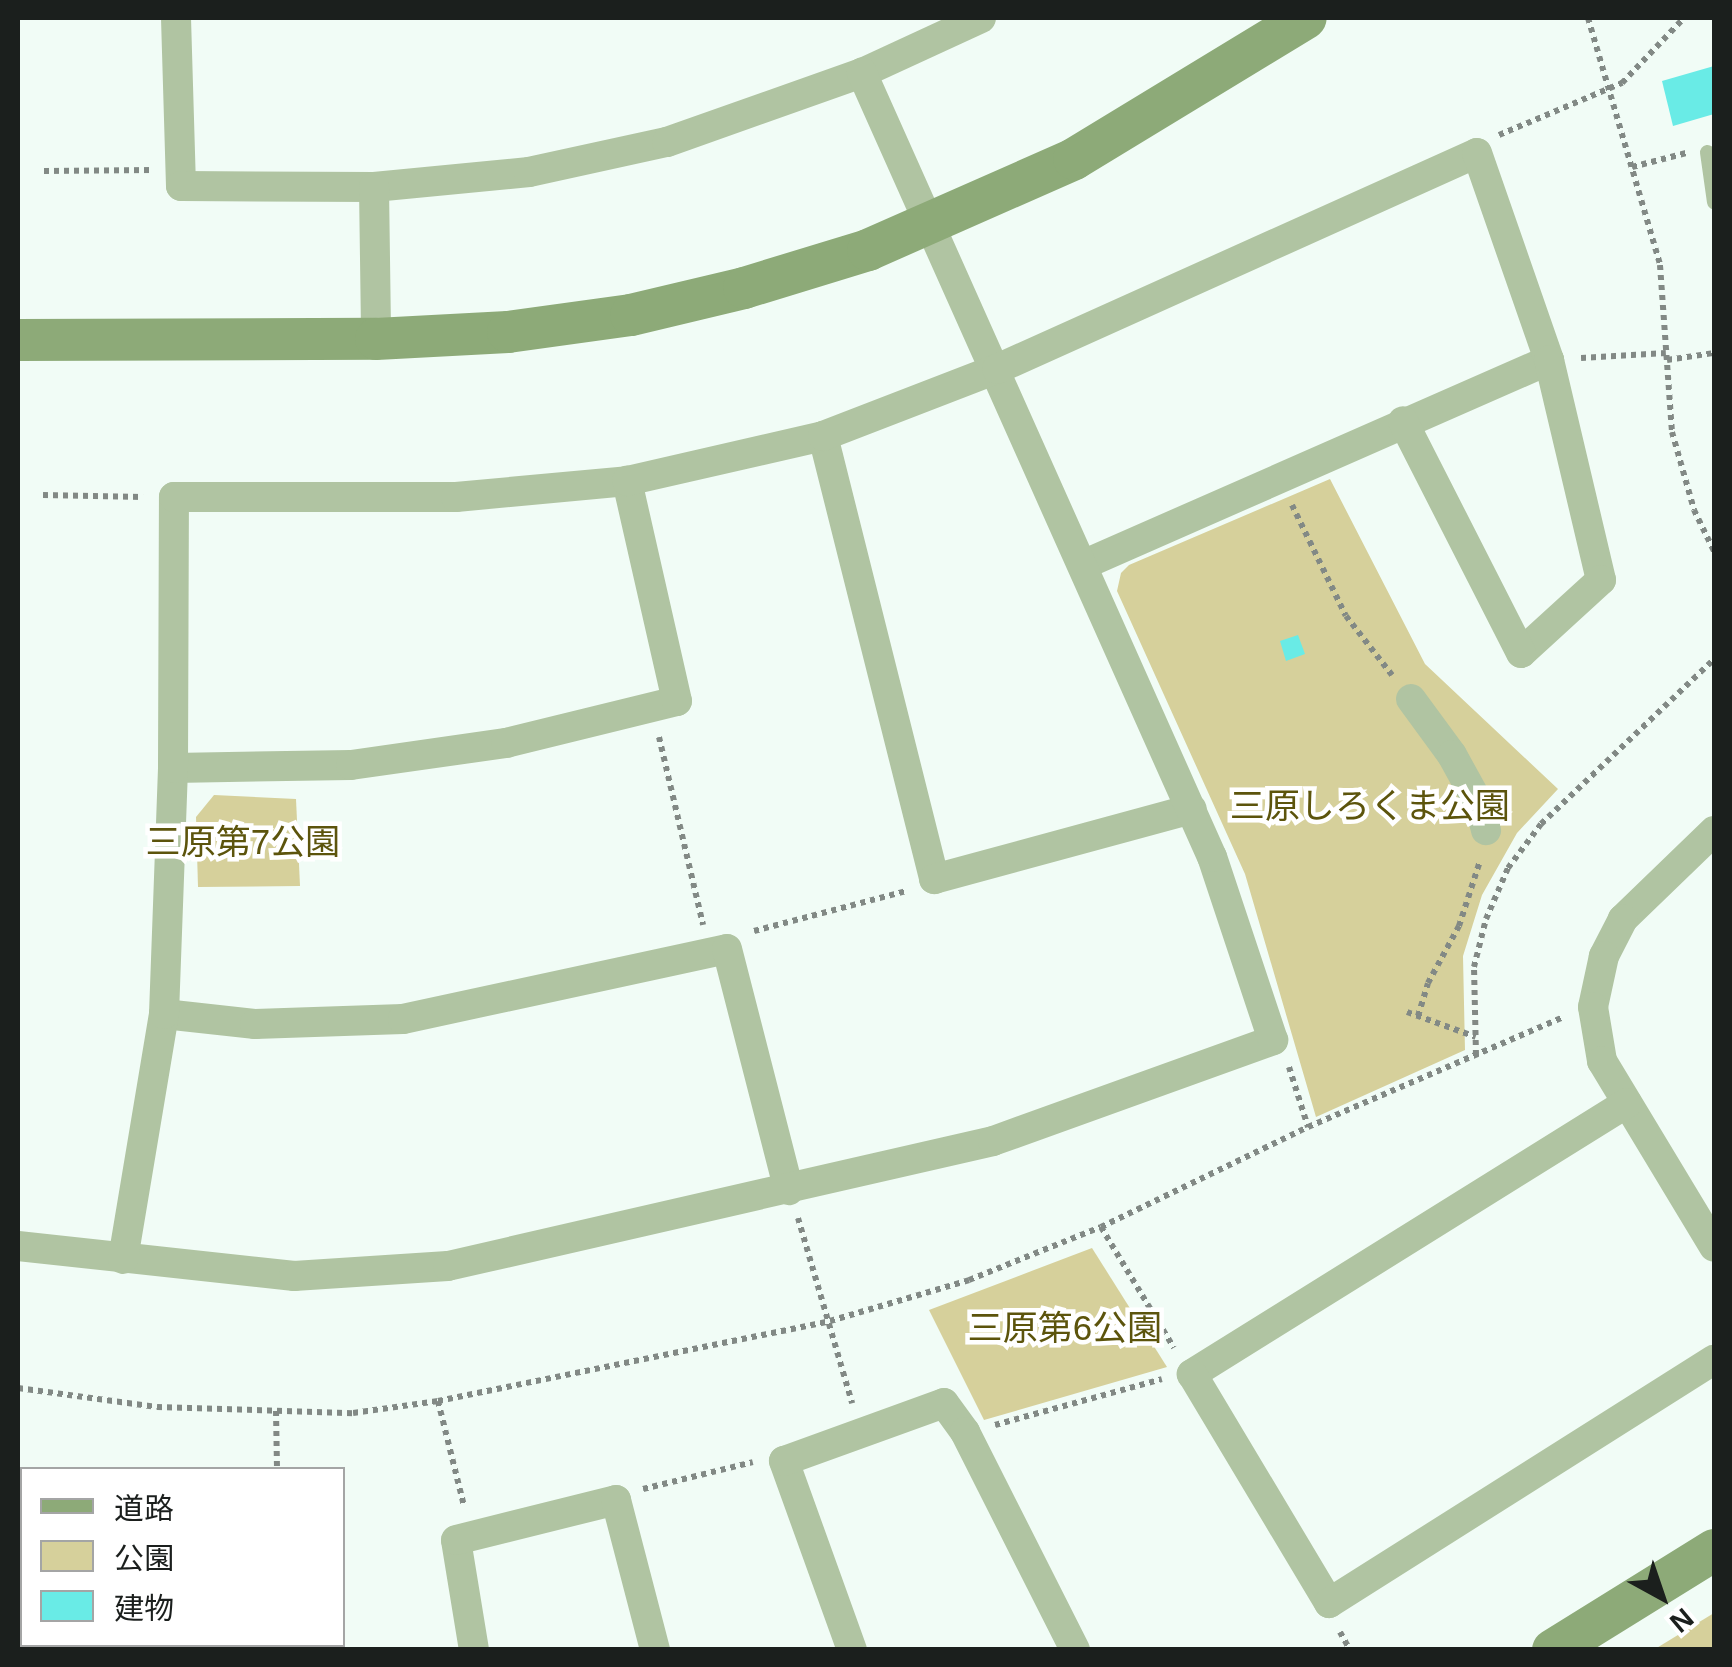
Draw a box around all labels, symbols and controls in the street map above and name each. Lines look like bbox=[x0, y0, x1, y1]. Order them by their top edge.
park label: 三原しろくま公園 bbox=[1230, 785, 1510, 827]
park label: 三原第7公園 bbox=[146, 821, 340, 863]
park label: 三原第6公園 bbox=[968, 1307, 1162, 1349]
legend bbox=[20, 1467, 345, 1647]
text: 道路 bbox=[114, 1492, 174, 1525]
text: 公園 bbox=[114, 1542, 174, 1575]
north arrow bbox=[1612, 1547, 1712, 1647]
text: 建物 bbox=[114, 1592, 174, 1625]
text: N bbox=[1664, 1602, 1699, 1639]

